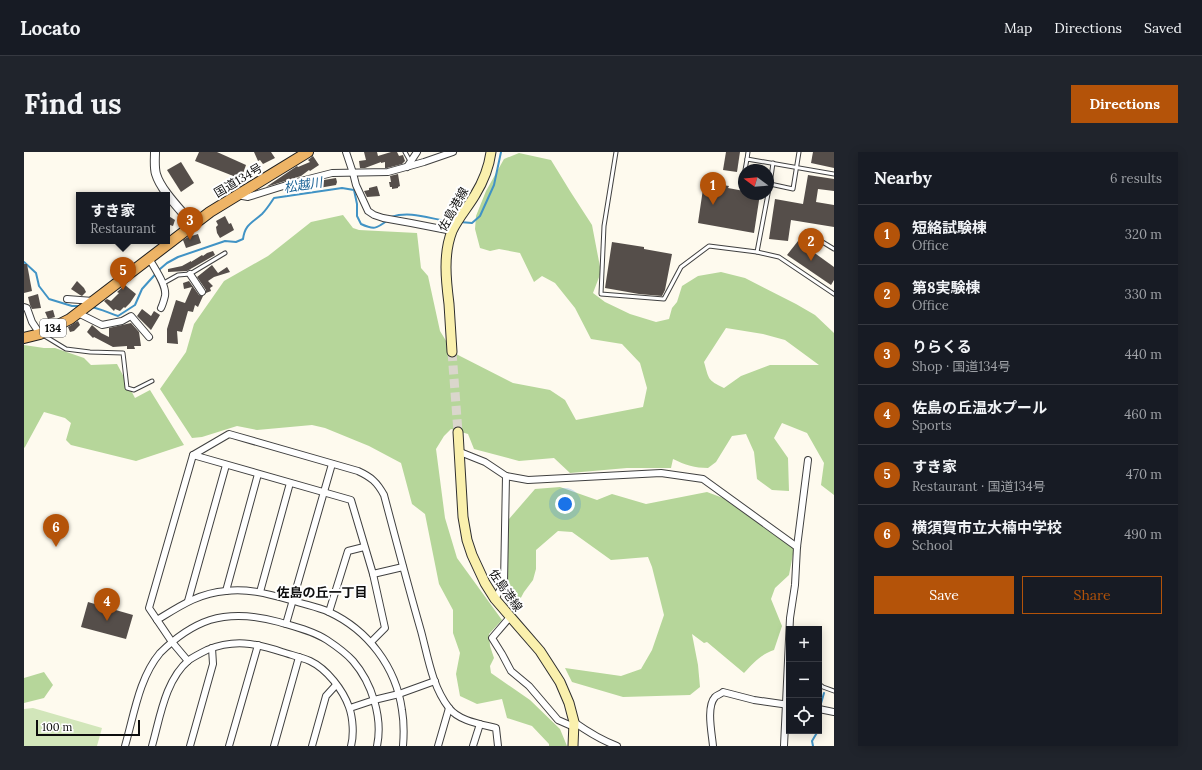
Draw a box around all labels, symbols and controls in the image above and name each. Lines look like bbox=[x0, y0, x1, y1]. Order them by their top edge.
text: Locato bbox=[20, 16, 81, 40]
text: Map bbox=[1004, 19, 1032, 37]
text: Directions bbox=[1054, 19, 1122, 37]
text: Saved bbox=[1144, 19, 1182, 37]
button: Directions bbox=[1071, 85, 1178, 123]
text: Find us bbox=[24, 86, 122, 122]
street label: 国道134号 bbox=[211, 160, 265, 200]
north arrow bbox=[738, 164, 774, 200]
text: Nearby bbox=[874, 167, 932, 189]
text: 6 results bbox=[1110, 170, 1162, 187]
pin: 1 bbox=[700, 172, 726, 205]
water label: 松越川 bbox=[282, 173, 326, 196]
street label: 佐島港線 bbox=[435, 184, 471, 234]
popup bbox=[76, 192, 170, 244]
text: すき家 bbox=[90, 201, 135, 220]
pin: 3 bbox=[177, 207, 203, 240]
text: 短絡試験棟 bbox=[912, 218, 987, 237]
text: Restaurant bbox=[90, 220, 156, 237]
text: 1 bbox=[884, 226, 890, 243]
text: 320 m bbox=[1125, 226, 1162, 243]
pin: 2 bbox=[798, 228, 824, 261]
text: Office bbox=[912, 237, 949, 254]
pin: 5 bbox=[110, 257, 136, 290]
text: 第8実験棟 bbox=[912, 278, 981, 297]
text: 2 bbox=[884, 286, 890, 303]
text: 330 m bbox=[1124, 286, 1162, 303]
text: Office bbox=[912, 297, 949, 314]
road number: 134 bbox=[40, 319, 66, 337]
text: りらくる bbox=[912, 337, 972, 356]
text: 3 bbox=[883, 346, 891, 363]
text: 440 m bbox=[1125, 346, 1162, 363]
text: Shop · 国道134号 bbox=[912, 358, 1011, 375]
text: 佐島の丘温水プール bbox=[912, 398, 1047, 417]
text: 4 bbox=[883, 406, 891, 423]
text: 460 m bbox=[1124, 406, 1162, 423]
text: Sports bbox=[912, 417, 951, 434]
text: すき家 bbox=[912, 457, 957, 476]
text: 5 bbox=[883, 466, 891, 483]
text: 470 m bbox=[1126, 466, 1162, 483]
text: Restaurant · 国道134号 bbox=[912, 478, 1046, 495]
your location bbox=[555, 494, 575, 514]
pin: 6 bbox=[43, 514, 69, 547]
text: 横須賀市立大楠中学校 bbox=[912, 518, 1062, 537]
text: 6 bbox=[883, 526, 891, 543]
text: 490 m bbox=[1124, 526, 1162, 543]
text: School bbox=[912, 537, 953, 554]
street label: 佐島港線 bbox=[486, 566, 526, 614]
button: Save bbox=[874, 576, 1014, 614]
button: Share bbox=[1022, 576, 1162, 614]
district label: 佐島の丘一丁目 bbox=[276, 584, 368, 601]
pin: 4 bbox=[94, 588, 120, 621]
map controls bbox=[786, 626, 822, 734]
button: + bbox=[786, 626, 822, 662]
button: − bbox=[786, 662, 822, 698]
button: locate bbox=[786, 698, 822, 734]
scale bar bbox=[36, 718, 140, 737]
text: 100 m bbox=[42, 720, 72, 734]

